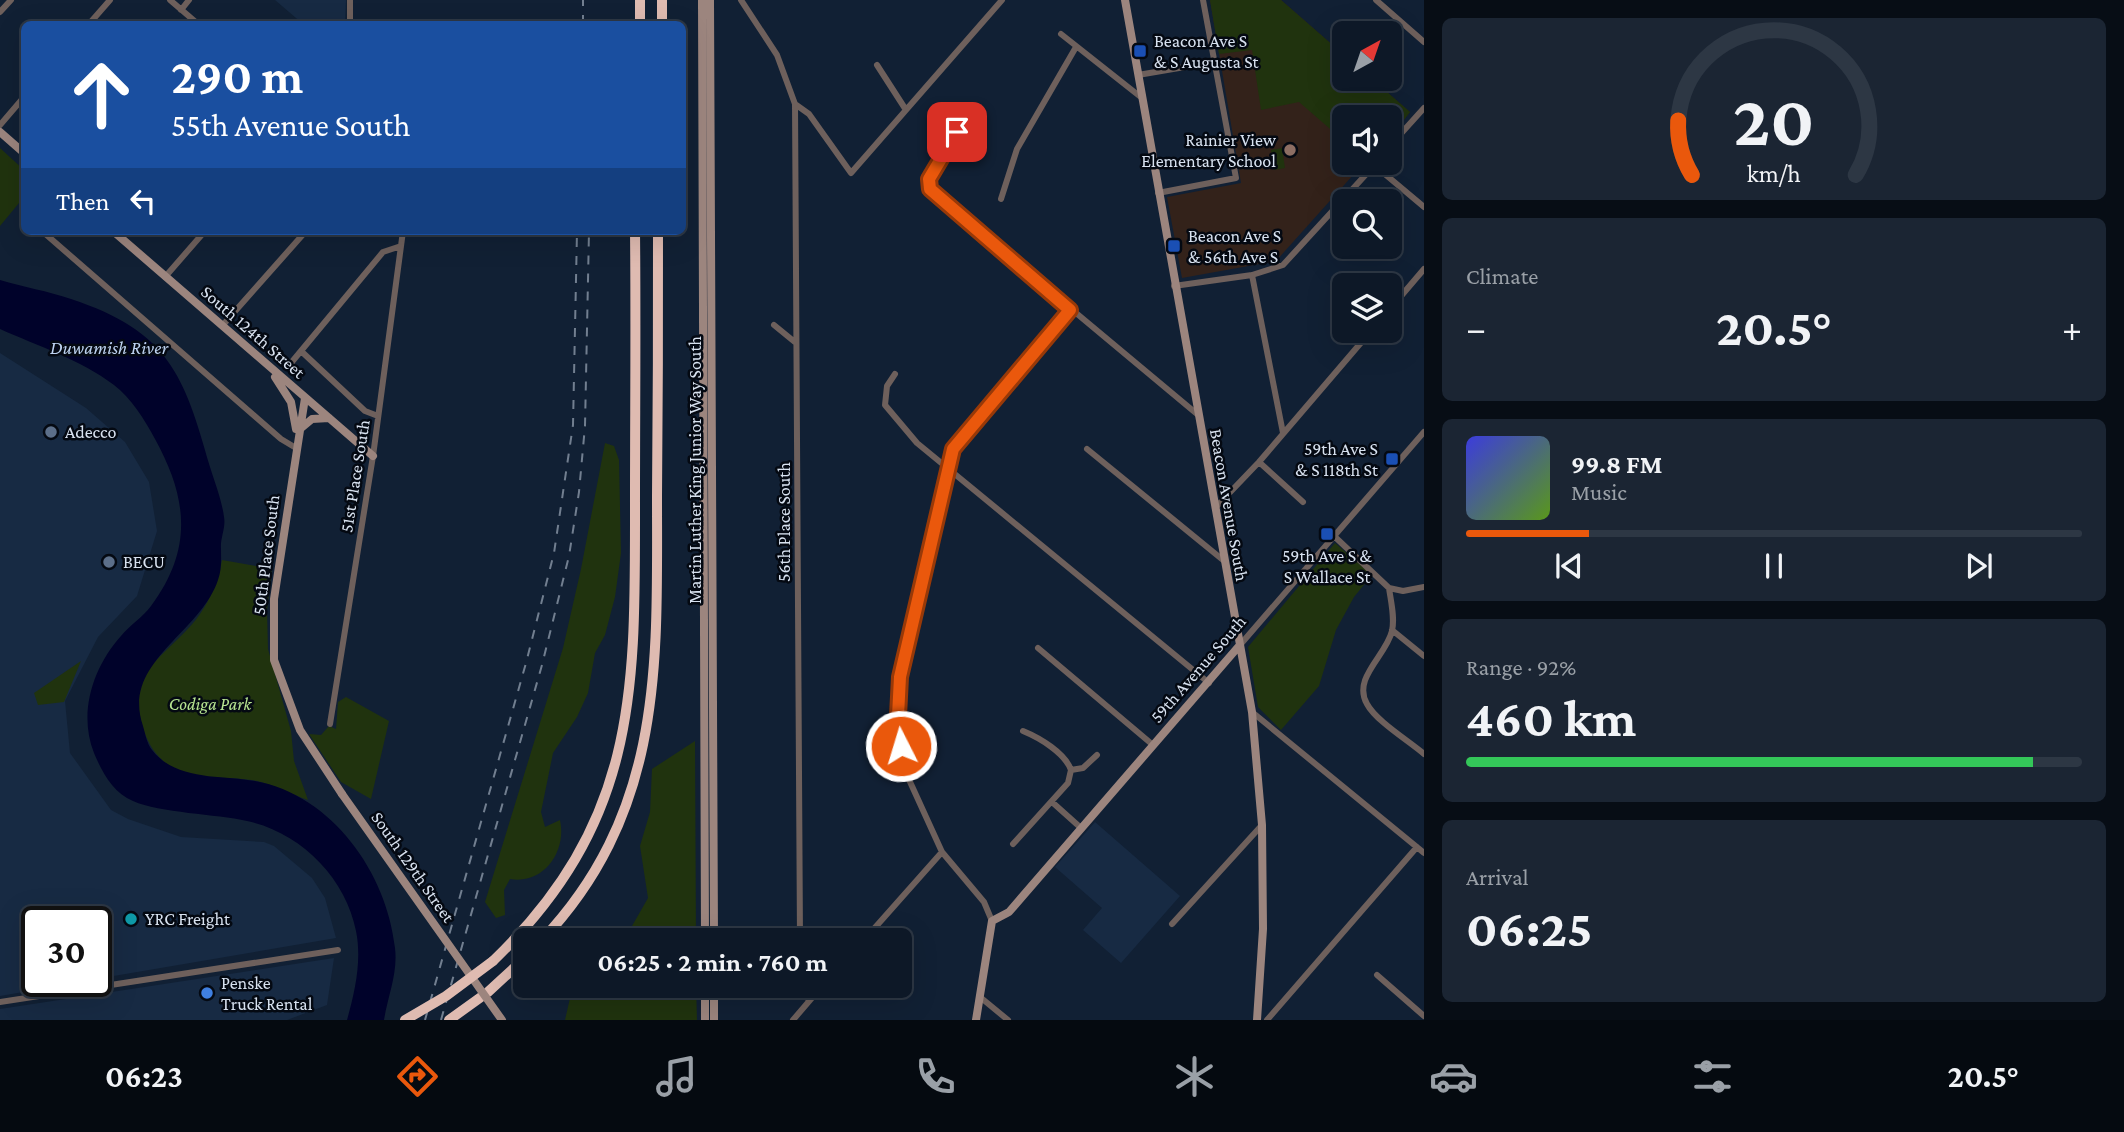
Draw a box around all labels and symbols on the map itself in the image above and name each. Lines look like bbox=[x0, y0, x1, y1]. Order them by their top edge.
north arrow bbox=[1332, 21, 1402, 91]
place label: Beacon Ave S & S Augusta St bbox=[1154, 31, 1260, 72]
marker: Beacon Ave S & S Augusta St bbox=[1132, 43, 1148, 59]
pin bbox=[927, 102, 987, 162]
place label: Rainier View Elementary School bbox=[1141, 130, 1277, 171]
marker: Rainier View Elementary School bbox=[1282, 142, 1298, 158]
place label: Beacon Ave S & 56th Ave S bbox=[1188, 226, 1281, 267]
marker: Beacon Ave S & 56th Ave S bbox=[1166, 238, 1182, 254]
street label: South 124th Street bbox=[197, 282, 310, 383]
street label: Martin Luther King Junior Way South bbox=[685, 336, 705, 604]
water label: Duwamish River bbox=[50, 337, 169, 358]
street label: 51st Place South bbox=[336, 418, 374, 534]
place label: Adecco bbox=[65, 422, 116, 442]
marker: Adecco bbox=[43, 424, 59, 440]
street label: Beacon Avenue South bbox=[1206, 427, 1252, 583]
place label: 59th Ave S & S 118th St bbox=[1295, 439, 1379, 480]
marker: 59th Ave S & S 118th St bbox=[1384, 451, 1400, 467]
street label: 56th Place South bbox=[774, 462, 794, 582]
street label: 50th Place South bbox=[249, 493, 283, 616]
marker: 59th Ave S & S Wallace St bbox=[1319, 526, 1335, 542]
place label: 59th Ave S & S Wallace St bbox=[1282, 546, 1372, 587]
place label: BECU bbox=[123, 552, 165, 572]
marker: BECU bbox=[101, 554, 117, 570]
street label: 59th Avenue South bbox=[1146, 611, 1250, 727]
park label: Codiga Park bbox=[169, 694, 252, 714]
position arrow bbox=[864, 709, 938, 783]
street label: South 129th Street bbox=[367, 808, 459, 927]
speed limit sign: 30 bbox=[21, 906, 112, 997]
place label: YRC Freight bbox=[145, 909, 231, 929]
marker: YRC Freight bbox=[123, 911, 139, 927]
place label: Penske Truck Rental bbox=[221, 973, 313, 1014]
marker: Penske Truck Rental bbox=[199, 985, 215, 1001]

